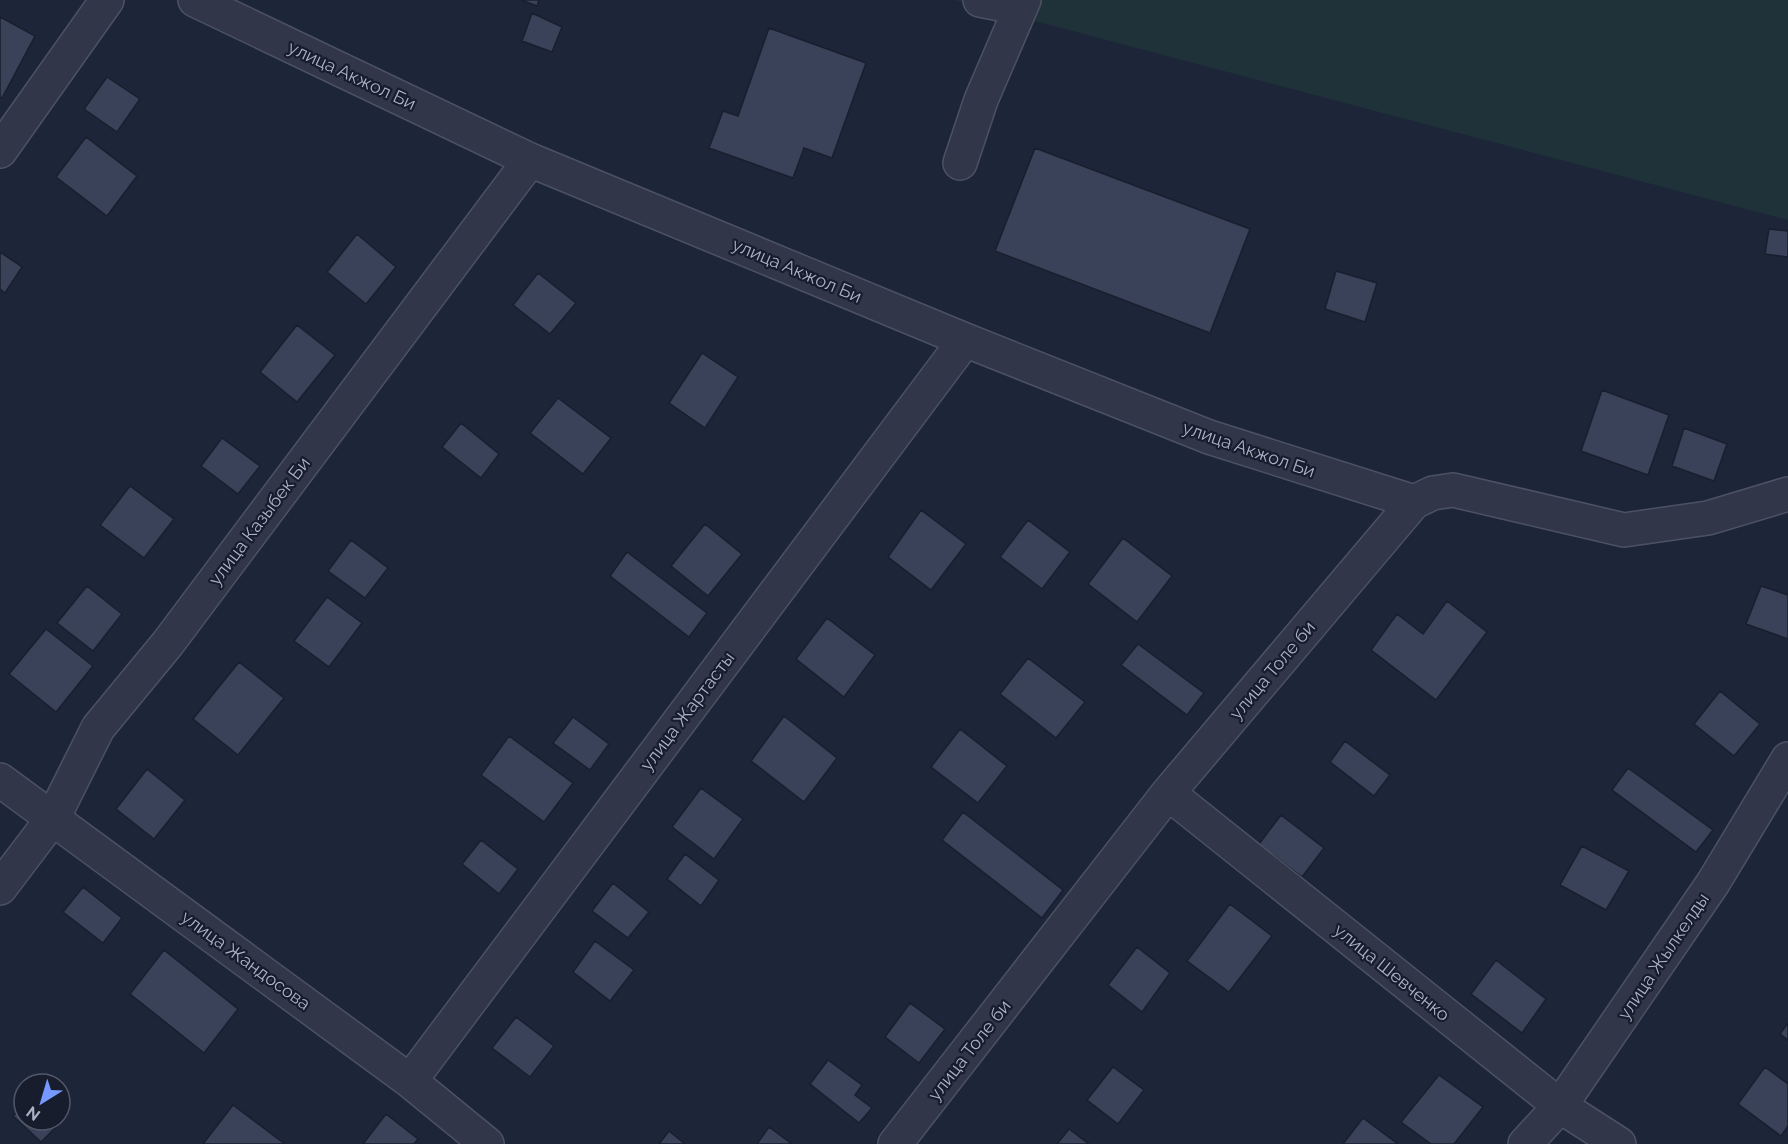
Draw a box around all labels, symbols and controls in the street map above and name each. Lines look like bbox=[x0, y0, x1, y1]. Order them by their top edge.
street label: улица Акжол Би bbox=[285, 36, 419, 114]
street label: улица Акжол Би bbox=[729, 233, 865, 307]
street label: улица Акжол Би bbox=[1180, 417, 1318, 481]
street label: улица Казыбек Би bbox=[204, 453, 314, 589]
street label: улица Толе би bbox=[1225, 617, 1319, 723]
street label: улица Жартасты bbox=[636, 648, 738, 774]
street label: улица Жылкелды bbox=[1613, 889, 1713, 1023]
street label: улица Жандосова bbox=[177, 906, 315, 1014]
street label: улица Шевченко bbox=[1330, 919, 1454, 1025]
street label: улица Толе би bbox=[923, 996, 1015, 1104]
north arrow bbox=[12, 1072, 72, 1132]
text: N bbox=[23, 1102, 44, 1125]

